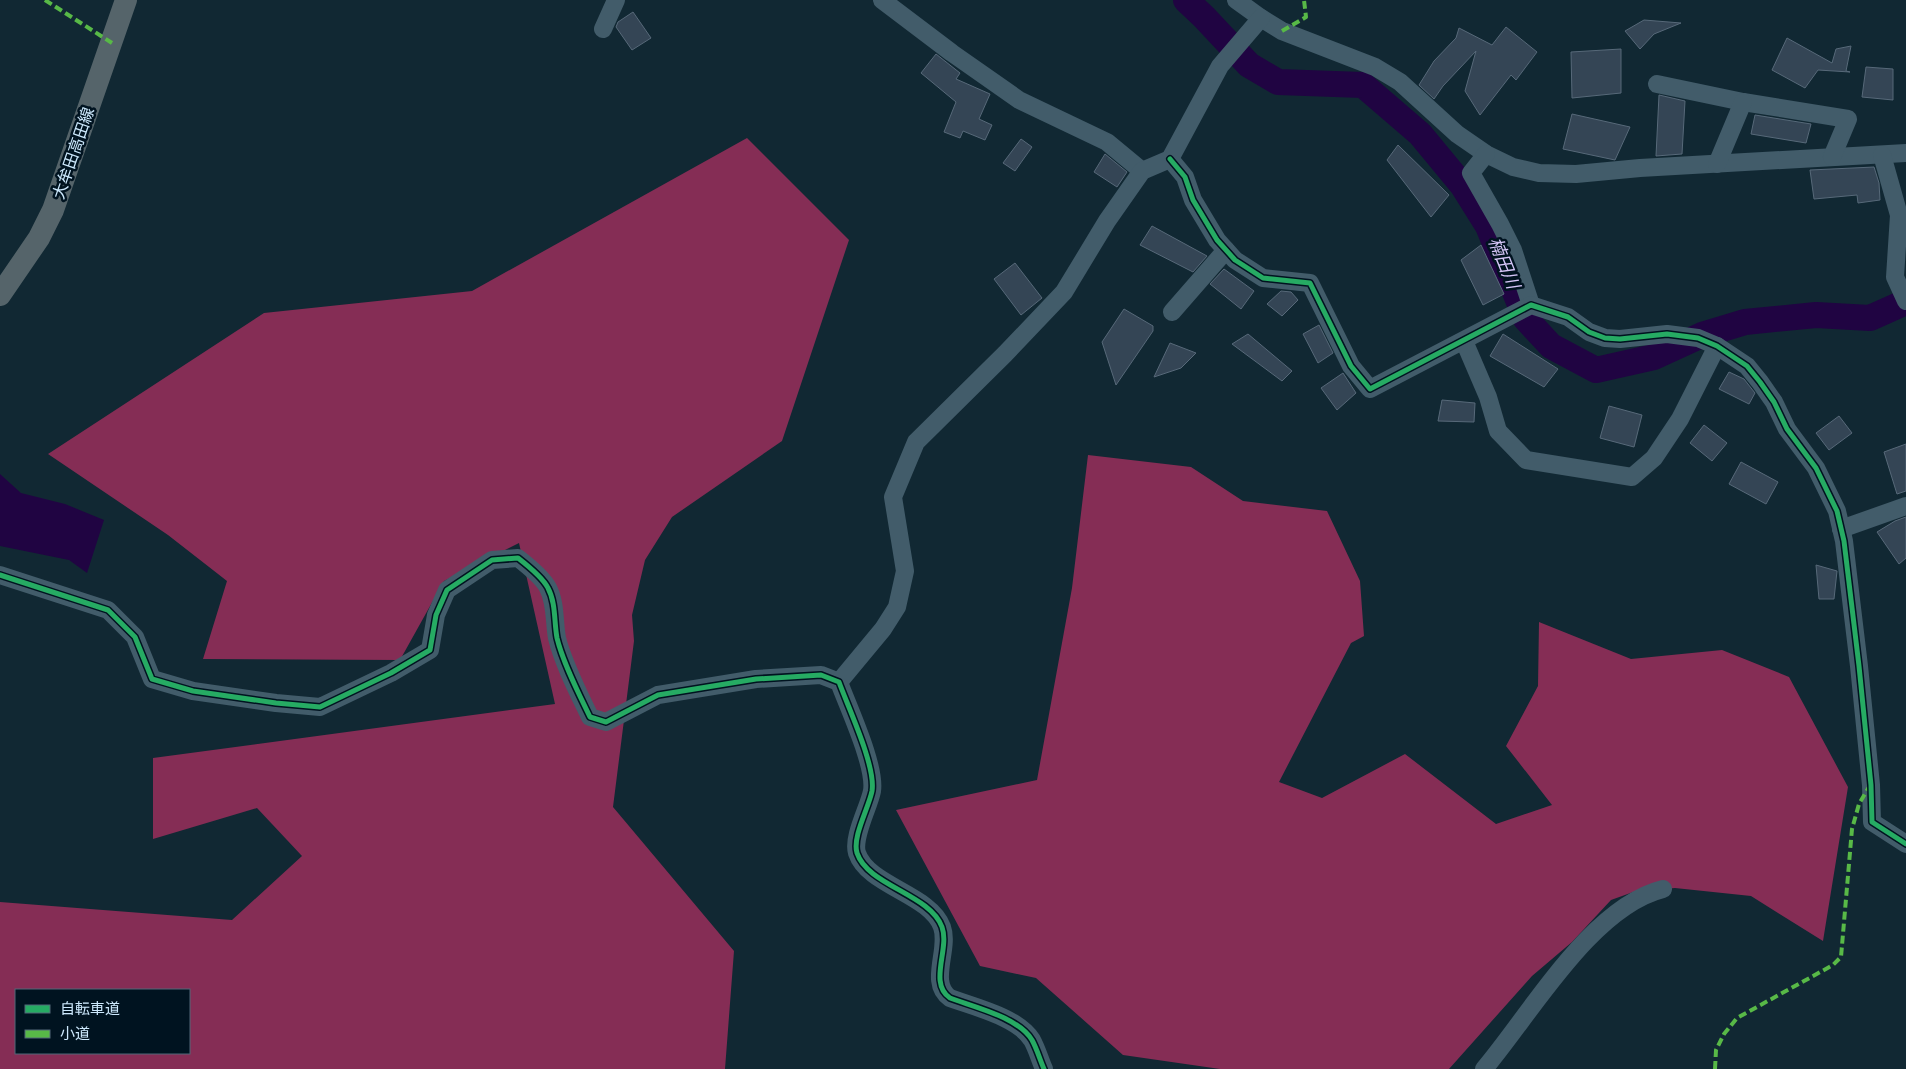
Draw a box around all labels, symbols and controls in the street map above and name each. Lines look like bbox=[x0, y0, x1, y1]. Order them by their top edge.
street label: 大牟田高田線 bbox=[48, 104, 100, 202]
water label: 楠田川 bbox=[1483, 233, 1526, 294]
legend bbox=[15, 989, 190, 1054]
text: 自転車道 bbox=[60, 999, 120, 1019]
text: 小道 bbox=[60, 1024, 90, 1044]

